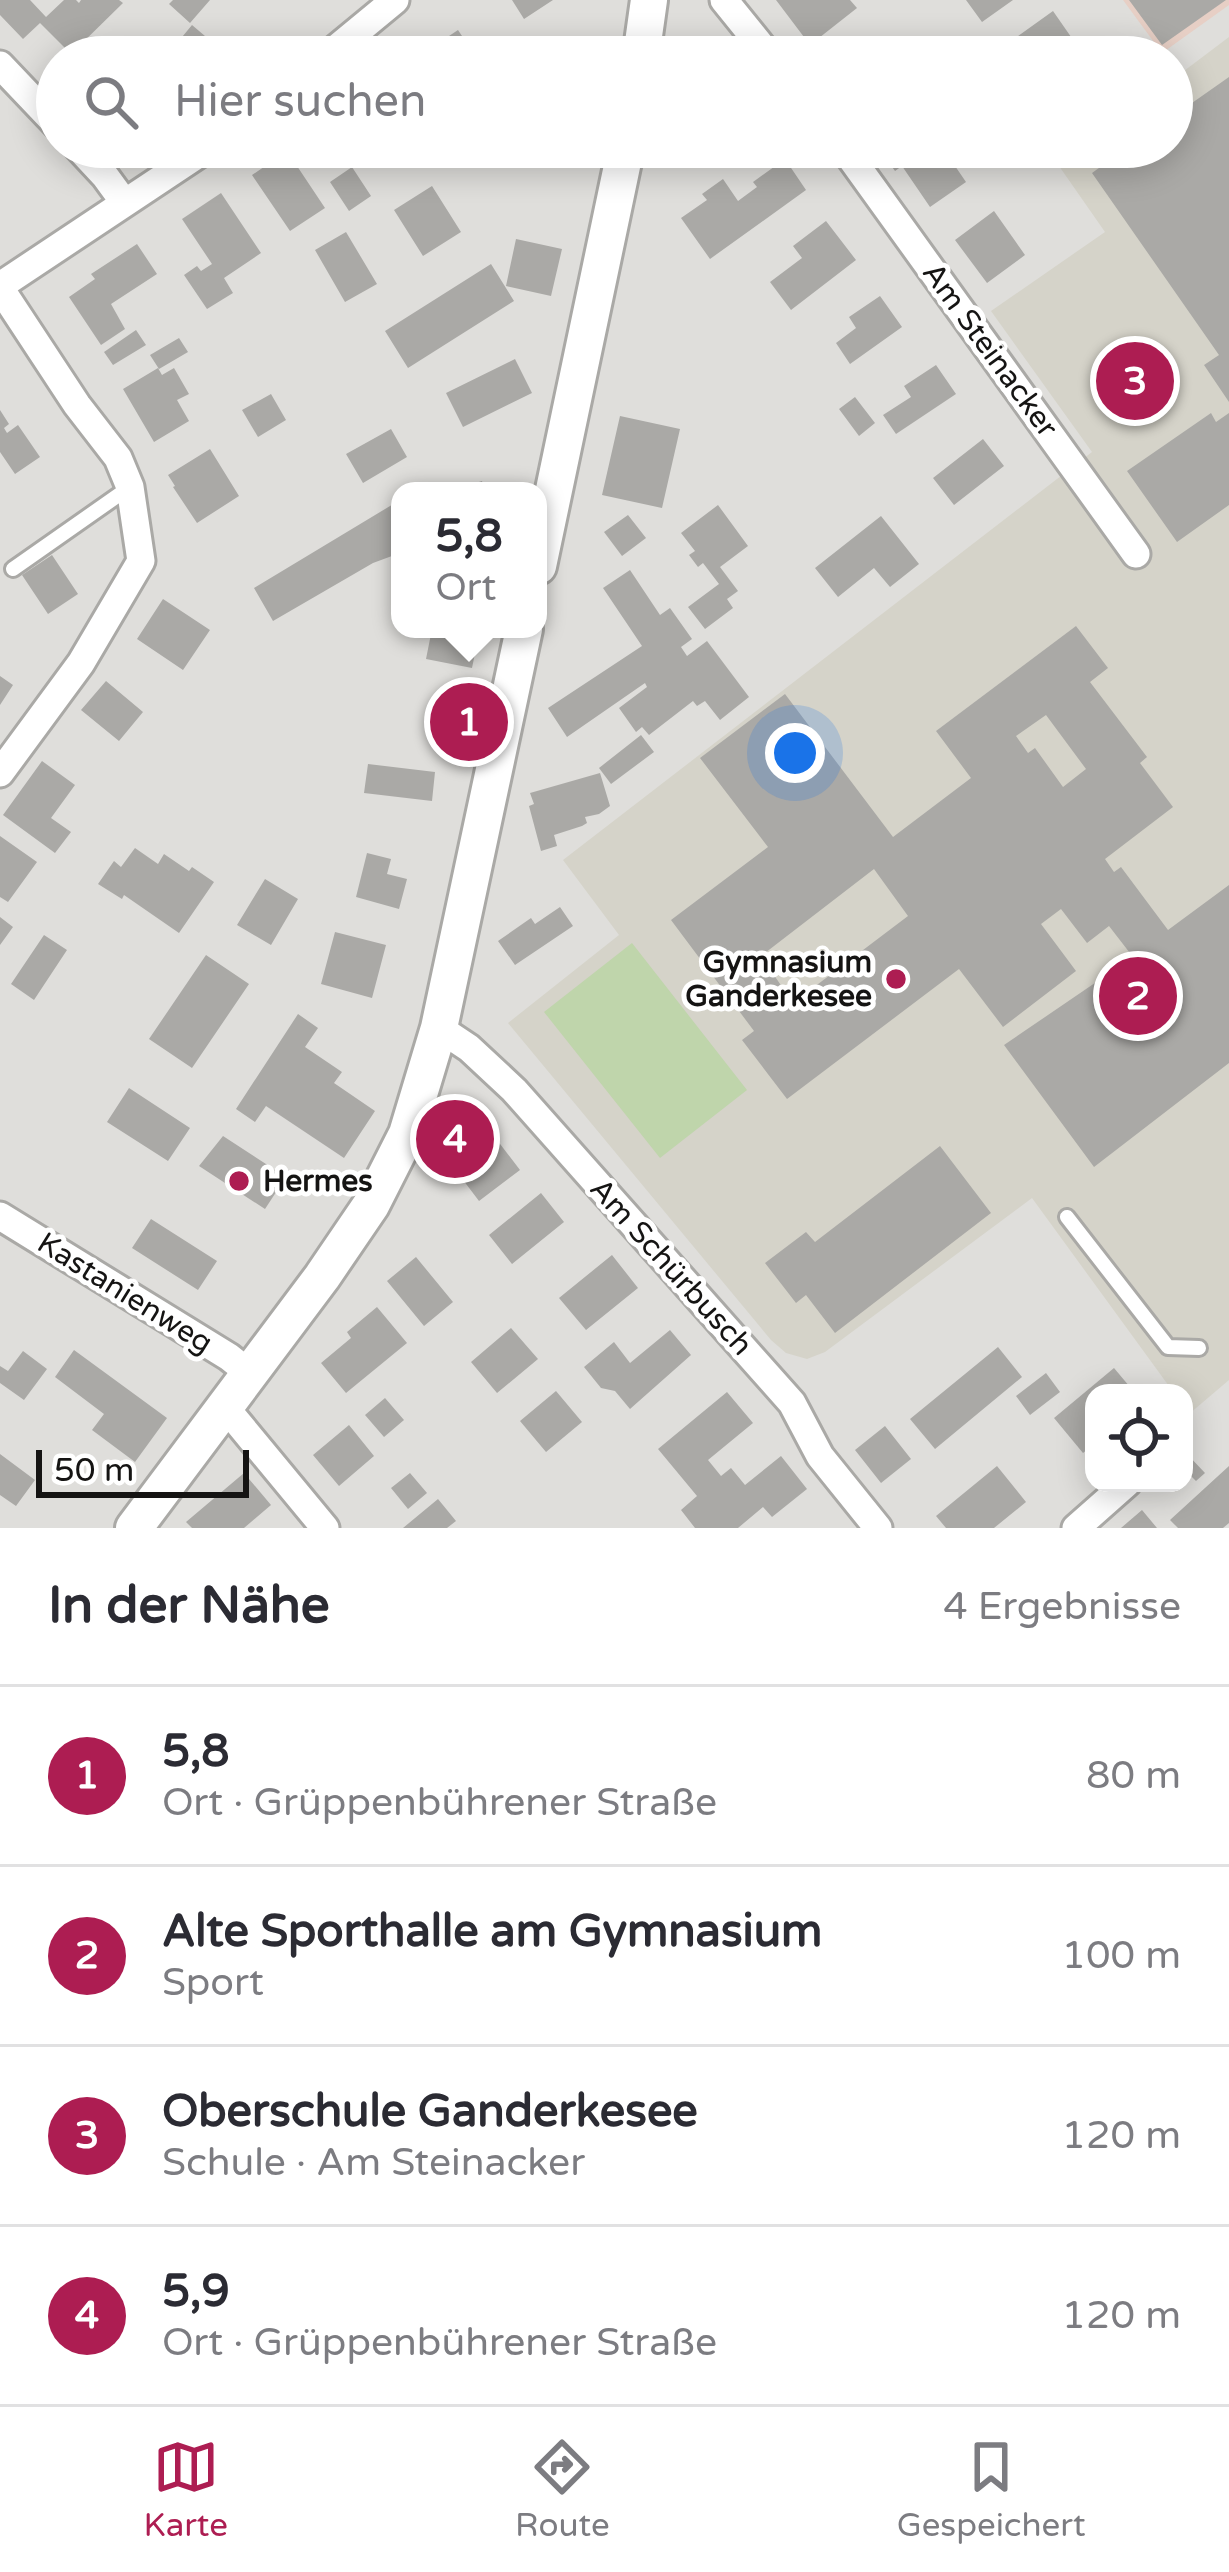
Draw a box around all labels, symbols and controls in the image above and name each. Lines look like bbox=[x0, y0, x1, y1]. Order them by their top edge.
search box bbox=[36, 36, 1193, 168]
icon: search bbox=[78, 69, 144, 135]
text: Hier suchen bbox=[174, 75, 426, 129]
street label: Am Steinacker bbox=[914, 256, 1066, 445]
pin: 3 bbox=[1096, 336, 1174, 426]
popup bbox=[391, 482, 547, 638]
text: 5,8 bbox=[435, 510, 503, 564]
text: Ort bbox=[435, 564, 496, 611]
pin: 1 bbox=[430, 677, 508, 767]
your location bbox=[765, 723, 825, 783]
place label: Gymnasium Ganderkesee bbox=[685, 944, 872, 1015]
pin: 2 bbox=[1099, 951, 1177, 1041]
marker: Gymnasium Ganderkesee bbox=[883, 966, 909, 992]
pin: 4 bbox=[416, 1094, 494, 1184]
place label: Hermes bbox=[263, 1163, 373, 1200]
marker: Hermes bbox=[226, 1168, 252, 1194]
street label: Am Schürbusch bbox=[582, 1171, 760, 1363]
street label: Kastanienweg bbox=[30, 1224, 220, 1362]
map controls bbox=[1085, 1384, 1193, 1492]
button: locate bbox=[1085, 1384, 1193, 1492]
scale bar bbox=[36, 1444, 249, 1497]
text: 50 m bbox=[54, 1451, 134, 1490]
text: In der Nähe bbox=[48, 1575, 330, 1637]
text: 4 Ergebnisse bbox=[943, 1583, 1181, 1630]
text: 5,8 bbox=[162, 1725, 230, 1779]
text: 1 bbox=[75, 1752, 99, 1799]
text: 80 m bbox=[1086, 1752, 1181, 1799]
text: Ort · Grüppenbührener Straße bbox=[162, 1779, 717, 1826]
text: Alte Sporthalle am Gymnasium bbox=[162, 1905, 822, 1959]
text: 2 bbox=[75, 1932, 99, 1979]
text: 100 m bbox=[1062, 1932, 1181, 1979]
text: Sport bbox=[162, 1959, 264, 2006]
text: Oberschule Ganderkesee bbox=[162, 2085, 698, 2139]
text: 3 bbox=[75, 2112, 99, 2159]
text: 120 m bbox=[1062, 2112, 1181, 2159]
text: Schule · Am Steinacker bbox=[162, 2139, 585, 2186]
text: 5,9 bbox=[162, 2265, 230, 2319]
text: 4 bbox=[75, 2292, 99, 2339]
text: 120 m bbox=[1062, 2292, 1181, 2339]
text: Ort · Grüppenbührener Straße bbox=[162, 2319, 717, 2366]
tab: Karte bbox=[144, 2434, 228, 2545]
tab: Route bbox=[515, 2434, 610, 2545]
tab: Gespeichert bbox=[897, 2434, 1085, 2545]

